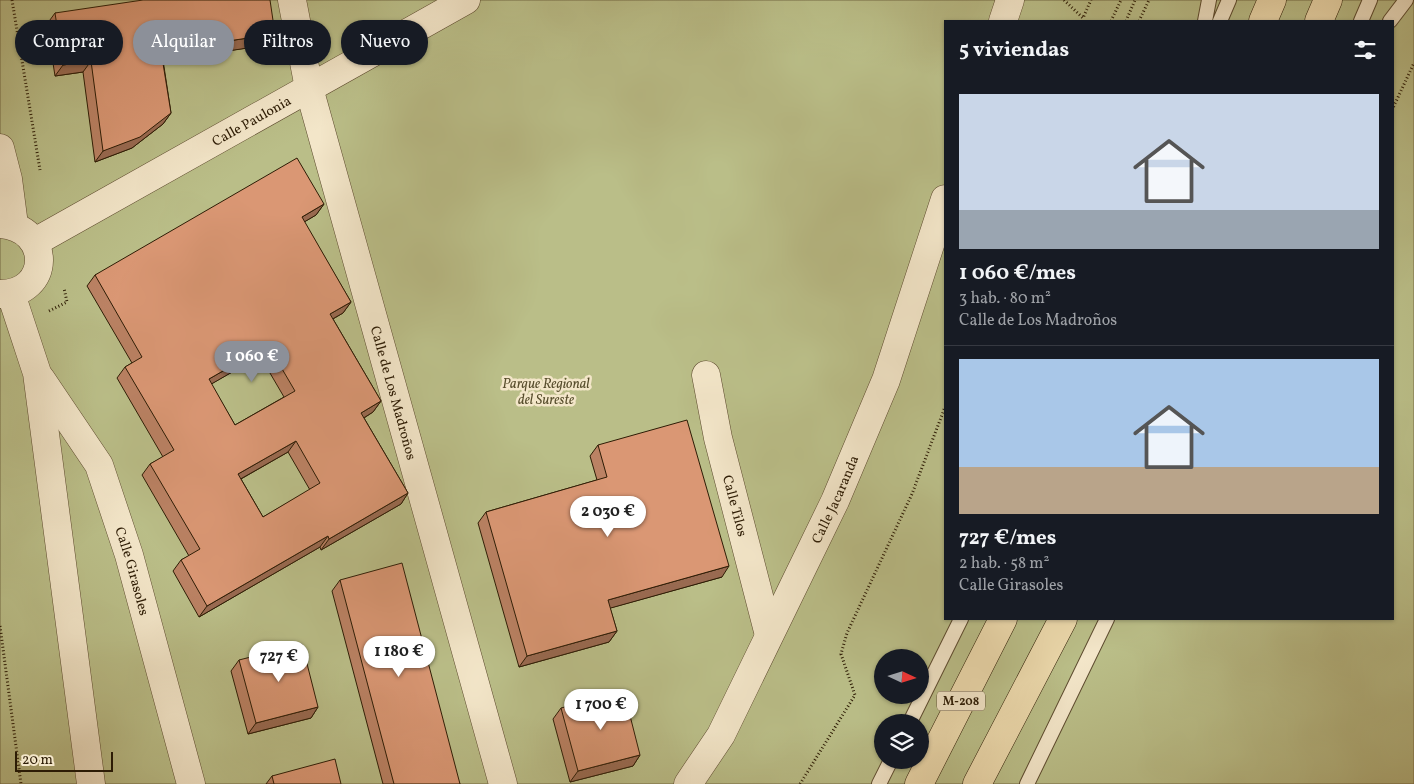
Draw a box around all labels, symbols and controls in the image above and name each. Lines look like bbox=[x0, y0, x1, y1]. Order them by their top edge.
chip: Comprar bbox=[15, 20, 123, 65]
chip: Alquilar bbox=[133, 20, 234, 65]
chip: Filtros bbox=[244, 20, 331, 65]
chip: Nuevo bbox=[341, 20, 428, 65]
text: 5 viviendas bbox=[959, 36, 1069, 65]
icon: filters bbox=[1351, 36, 1379, 64]
street label: Calle Paulonia bbox=[209, 92, 295, 152]
icon: home bbox=[1124, 126, 1214, 216]
text: 1 060 €/mes bbox=[959, 259, 1076, 288]
text: 3 hab. · 80 m² bbox=[959, 288, 1051, 310]
text: Calle de Los Madroños bbox=[959, 310, 1117, 332]
street label: Calle de Los Madroños bbox=[365, 324, 420, 462]
pin: 1 060 € bbox=[206, 340, 298, 383]
text: 1 060 € bbox=[225, 346, 279, 368]
park label: Parque Regional del Sureste bbox=[502, 375, 590, 410]
icon: home bbox=[1124, 392, 1214, 482]
street label: Calle Jacaranda bbox=[808, 453, 864, 547]
street label: Calle Tilos bbox=[717, 473, 751, 539]
pin: 2 030 € bbox=[562, 496, 654, 538]
text: 2 030 € bbox=[581, 501, 635, 523]
text: 727 €/mes bbox=[959, 524, 1056, 553]
street label: Calle Girasoles bbox=[109, 525, 153, 618]
text: 2 hab. · 58 m² bbox=[959, 553, 1049, 575]
text: Calle Girasoles bbox=[959, 575, 1063, 597]
pin: 1 180 € bbox=[353, 636, 445, 678]
pin: 727 € bbox=[244, 640, 314, 683]
text: 1 180 € bbox=[374, 641, 424, 663]
text: 727 € bbox=[260, 646, 298, 668]
north arrow bbox=[874, 649, 929, 704]
map controls bbox=[874, 649, 929, 769]
pin: 1 700 € bbox=[555, 688, 647, 731]
road number: M-208 bbox=[937, 691, 985, 710]
text: 1 700 € bbox=[575, 694, 627, 716]
button: layers bbox=[874, 714, 929, 769]
scale bar bbox=[15, 749, 112, 772]
text: 20 m bbox=[22, 751, 53, 770]

